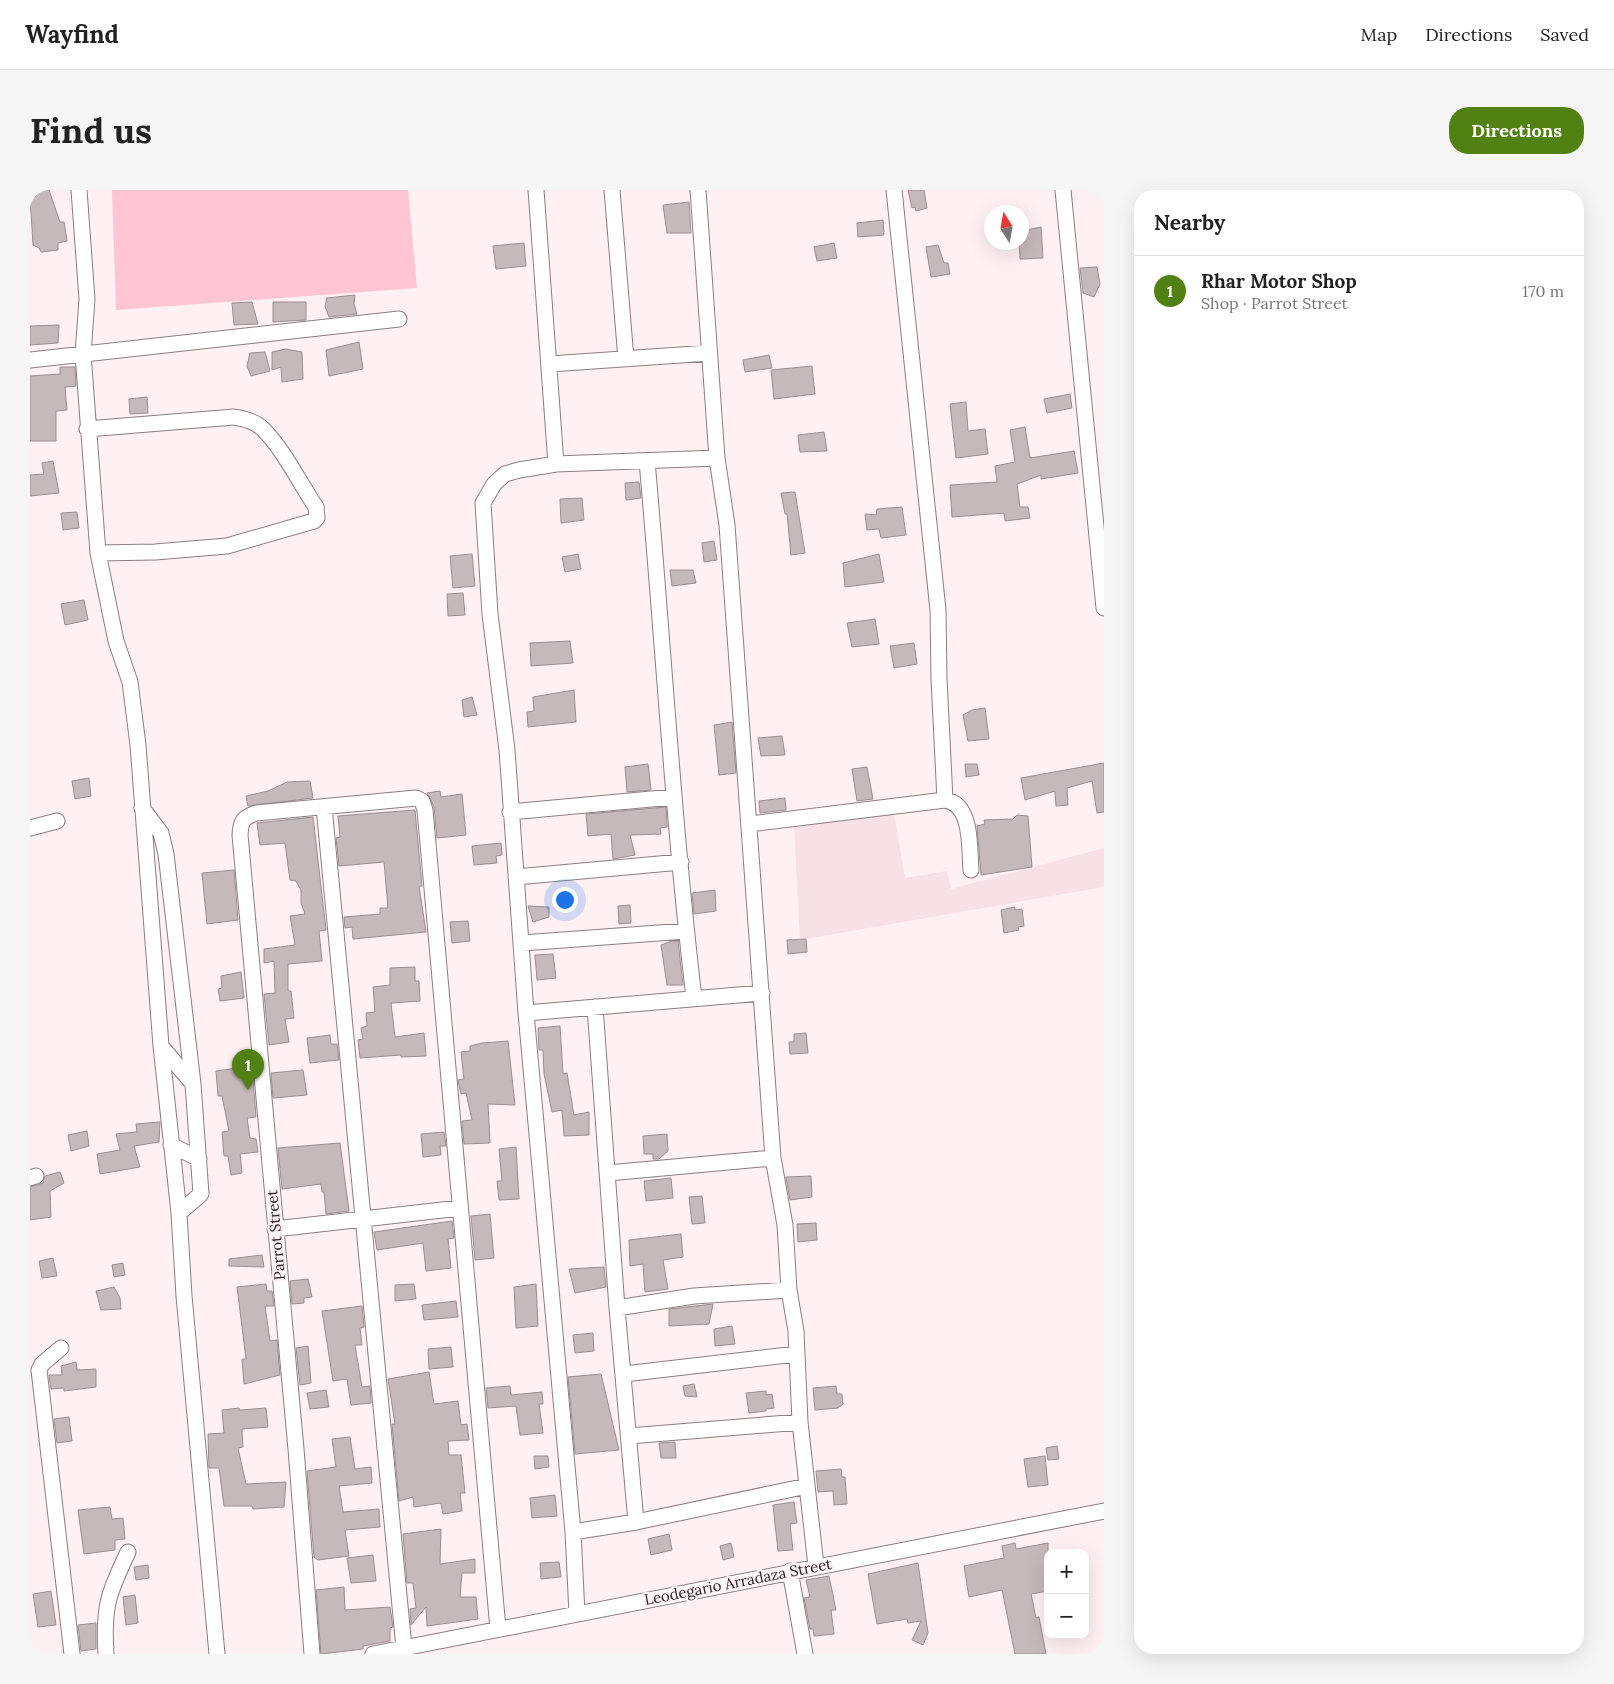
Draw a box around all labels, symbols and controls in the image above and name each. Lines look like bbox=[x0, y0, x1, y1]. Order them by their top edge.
text: Wayfind bbox=[25, 19, 119, 50]
text: Map bbox=[1361, 23, 1397, 46]
text: Directions bbox=[1425, 23, 1512, 46]
text: Saved bbox=[1540, 23, 1589, 46]
button: Directions bbox=[1449, 107, 1584, 154]
text: Find us bbox=[30, 108, 152, 153]
north arrow bbox=[984, 205, 1029, 250]
text: Nearby bbox=[1154, 209, 1225, 236]
text: Rhar Motor Shop bbox=[1201, 269, 1357, 293]
text: 1 bbox=[1167, 281, 1173, 301]
text: 170 m bbox=[1522, 281, 1564, 301]
text: Shop · Parrot Street bbox=[1201, 293, 1348, 313]
your location bbox=[552, 887, 578, 913]
pin: 1 bbox=[232, 1049, 264, 1090]
street label: Parrot Street bbox=[262, 1189, 289, 1281]
map controls bbox=[1044, 1549, 1089, 1639]
button: + bbox=[1044, 1549, 1089, 1594]
street label: Leodegario Arradaza Street bbox=[643, 1554, 833, 1609]
button: − bbox=[1044, 1594, 1089, 1639]

